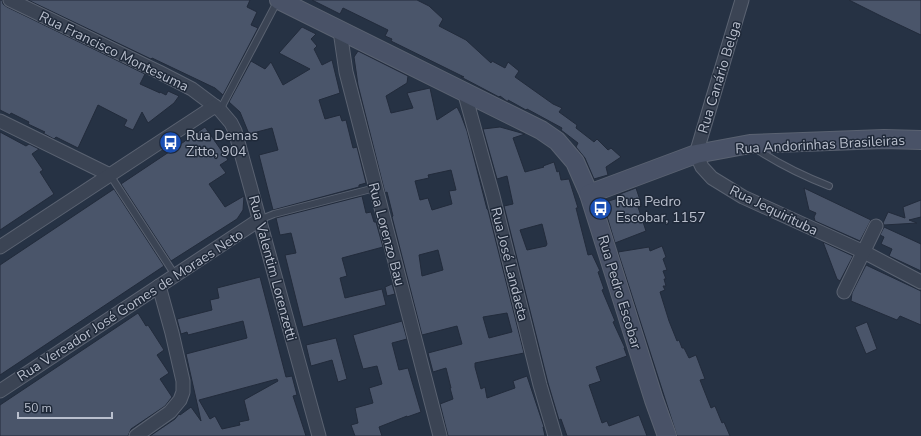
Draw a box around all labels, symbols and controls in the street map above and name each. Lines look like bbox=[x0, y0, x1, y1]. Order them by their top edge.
street label: Rua Francisco Montesuma bbox=[36, 7, 192, 96]
street label: Rua Canário Belga bbox=[693, 19, 746, 136]
place label: Rua Demas Zitto, 904 bbox=[186, 126, 258, 161]
bus stop icon: Rua Demas Zitto, 904 bbox=[157, 130, 183, 156]
street label: Rua Andorinhas Brasileiras bbox=[735, 131, 906, 158]
street label: Rua Lorenzo Bau bbox=[364, 180, 409, 288]
street label: Rua Jequirituba bbox=[726, 181, 821, 240]
place label: Rua Pedro Escobar, 1157 bbox=[616, 192, 706, 227]
street label: Rua Valentim Lorenzetti bbox=[244, 193, 301, 343]
bus stop icon: Rua Pedro Escobar, 1157 bbox=[587, 196, 613, 222]
street label: Rua José Landaeta bbox=[486, 205, 533, 323]
street label: Rua Vereador José Gomes de Moraes Neto bbox=[13, 225, 247, 386]
street label: Rua Pedro Escobar bbox=[593, 233, 646, 351]
scale bar bbox=[18, 394, 112, 420]
text: 50 m bbox=[24, 400, 52, 416]

